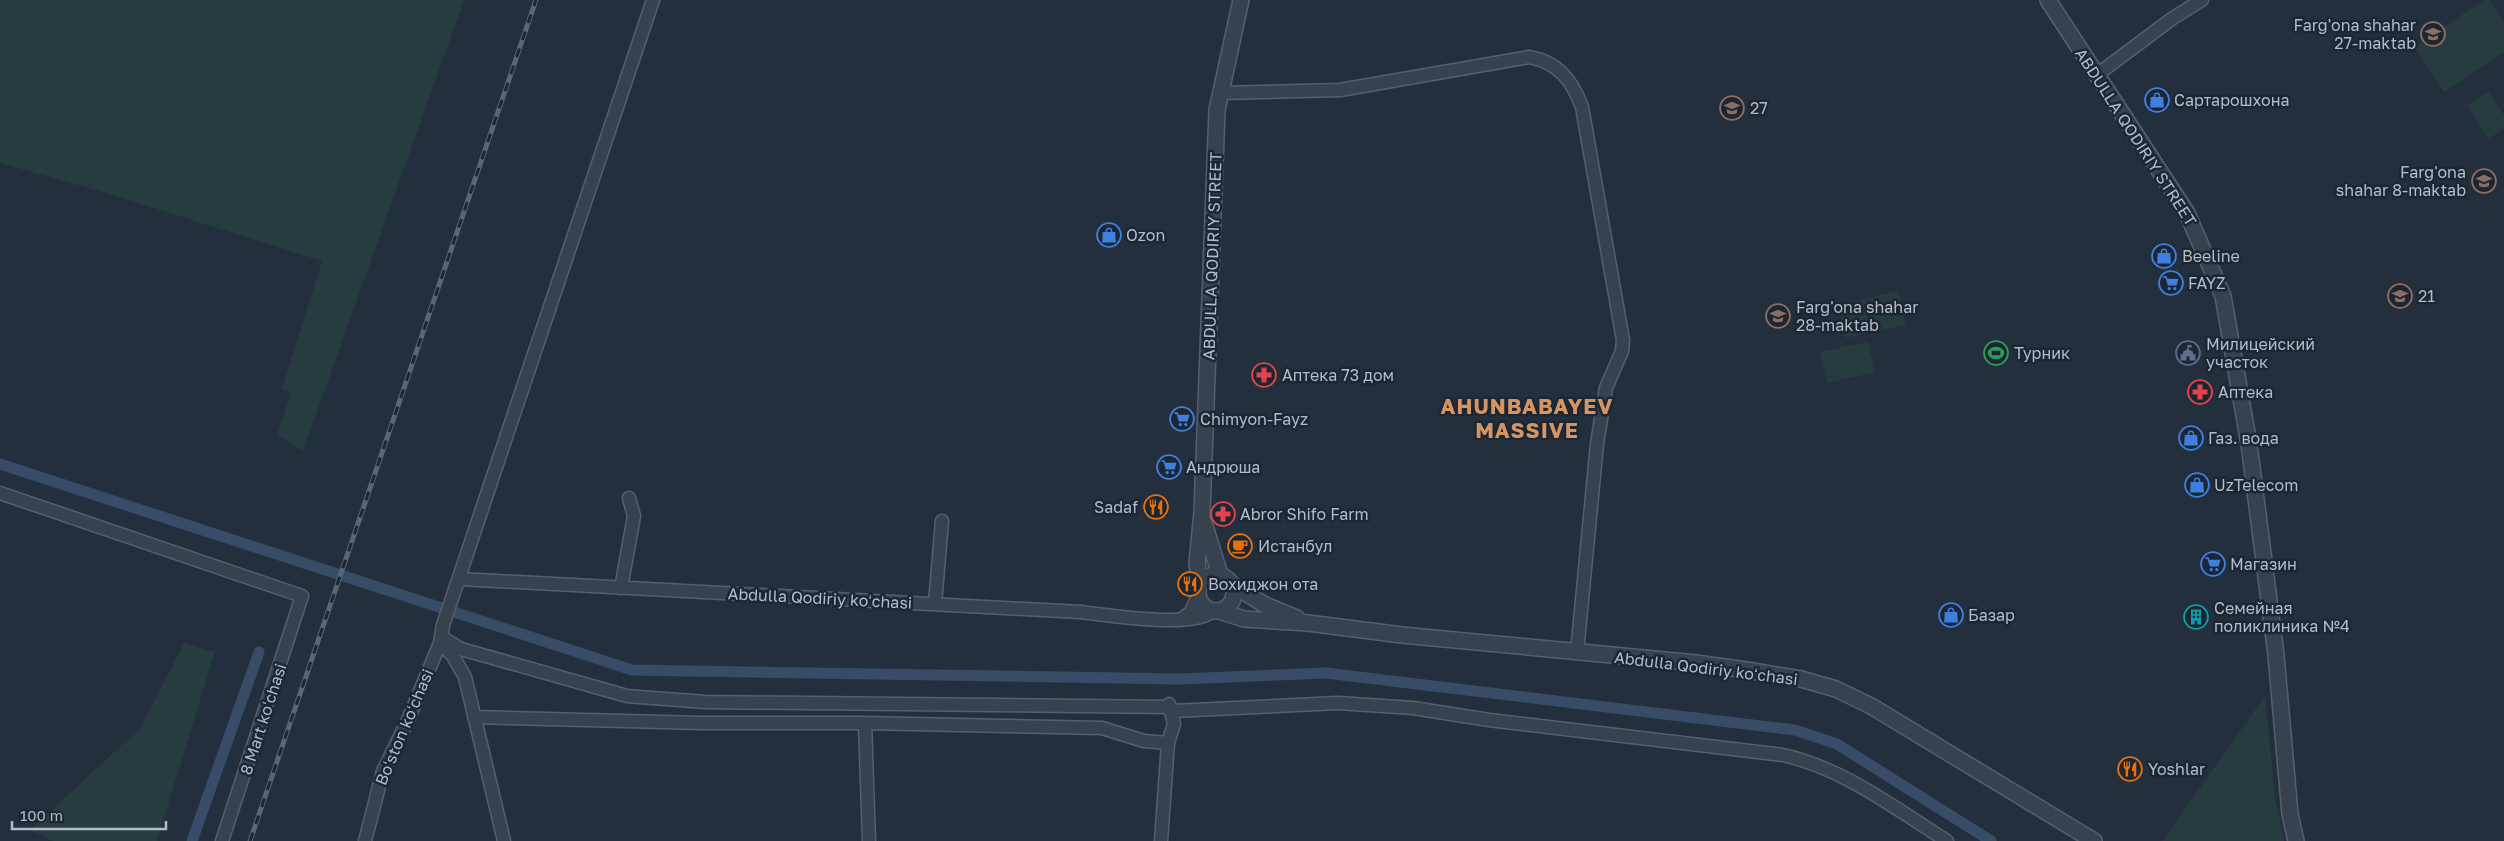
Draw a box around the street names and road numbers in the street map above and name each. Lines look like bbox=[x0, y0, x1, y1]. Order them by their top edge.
street label: ABDULLA QODIRIY STREET bbox=[2071, 44, 2201, 230]
street label: ABDULLA QODIRIY STREET bbox=[1198, 151, 1226, 360]
street label: Abdulla Qodiriy koʻchasi bbox=[727, 583, 913, 613]
street label: Abdulla Qodiriy koʻchasi bbox=[1613, 647, 1799, 689]
street label: 8 Mart koʻchasi bbox=[236, 661, 290, 777]
street label: Boʻston koʻchasi bbox=[370, 666, 438, 788]

